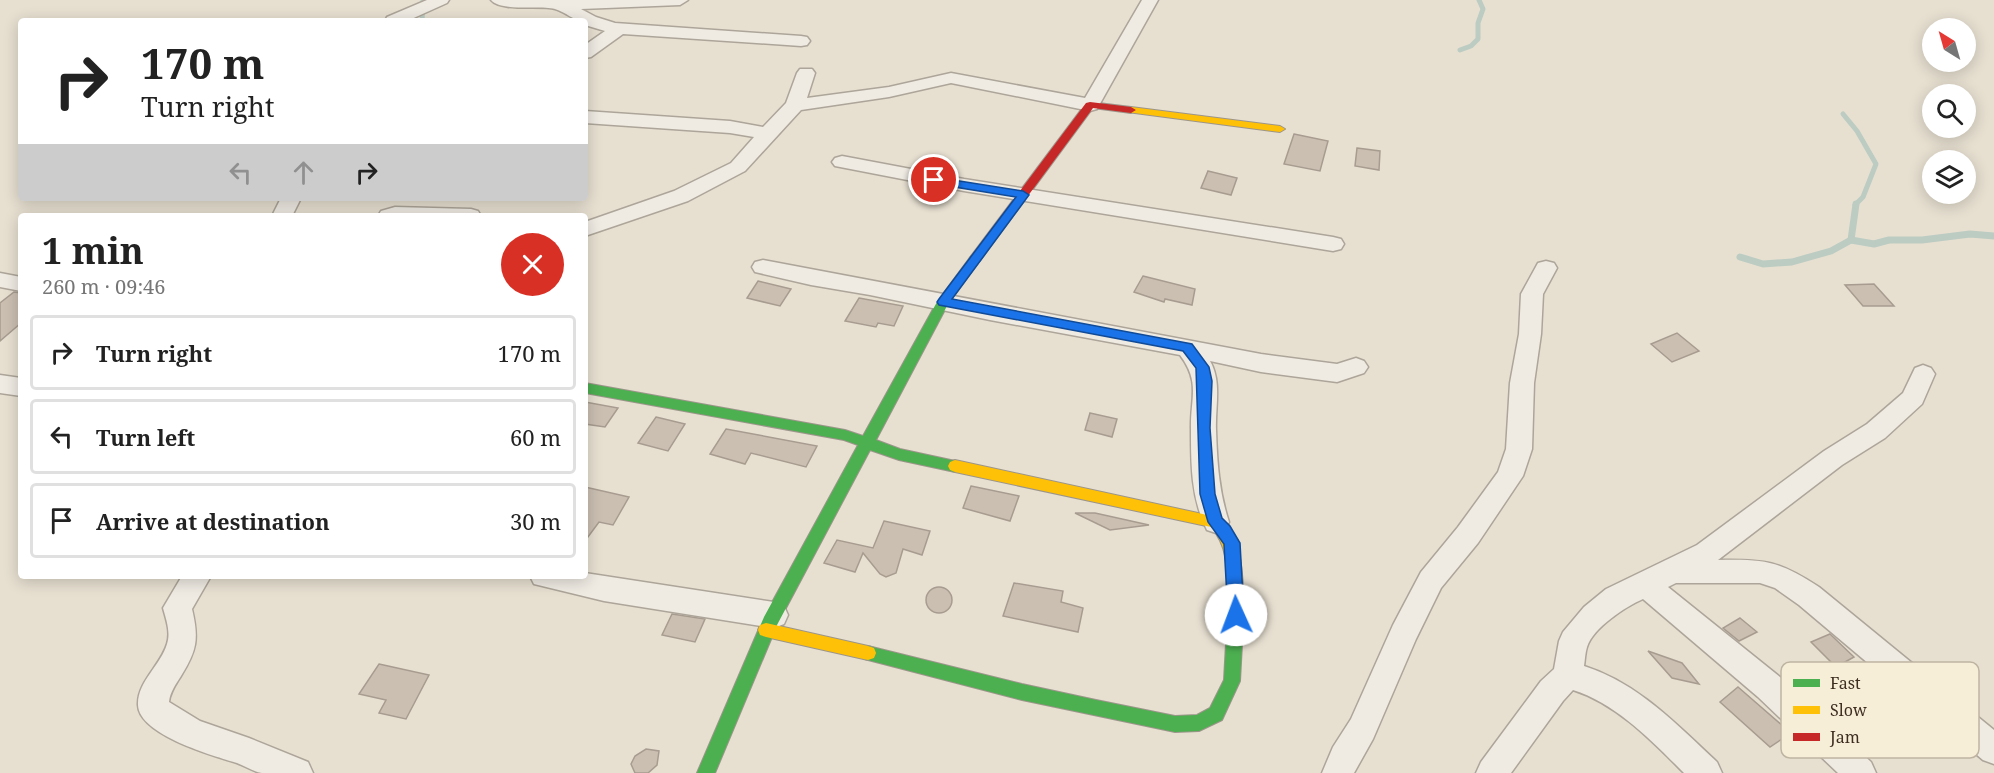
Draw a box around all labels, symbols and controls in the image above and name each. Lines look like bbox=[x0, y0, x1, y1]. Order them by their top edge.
north arrow bbox=[1922, 18, 1976, 72]
map controls bbox=[1922, 18, 1976, 204]
text: 170 m bbox=[141, 34, 265, 91]
icon: right bbox=[42, 42, 120, 120]
button: search bbox=[1922, 84, 1976, 138]
text: Turn right bbox=[141, 88, 274, 125]
button: layers bbox=[1922, 150, 1976, 204]
pin bbox=[908, 154, 959, 205]
icon: left bbox=[224, 156, 257, 189]
icon: ahead bbox=[287, 156, 320, 189]
icon: right bbox=[350, 156, 383, 189]
icon: arrive bbox=[917, 163, 950, 196]
text: 1 min bbox=[42, 226, 144, 275]
button: close bbox=[501, 233, 564, 296]
text: 260 m · 09:46 bbox=[42, 273, 165, 300]
icon: right bbox=[45, 336, 78, 369]
text: Turn right bbox=[96, 338, 212, 368]
text: 170 m bbox=[498, 338, 561, 368]
icon: left bbox=[45, 420, 78, 453]
text: Turn left bbox=[96, 422, 195, 452]
text: 60 m bbox=[510, 422, 561, 452]
icon: arrive bbox=[45, 504, 78, 537]
text: Arrive at destination bbox=[96, 506, 330, 536]
text: 30 m bbox=[510, 506, 561, 536]
position arrow bbox=[1204, 583, 1268, 647]
legend bbox=[1781, 662, 1979, 758]
text: Fast bbox=[1830, 672, 1861, 694]
text: Slow bbox=[1830, 699, 1867, 721]
text: Jam bbox=[1829, 726, 1860, 748]

